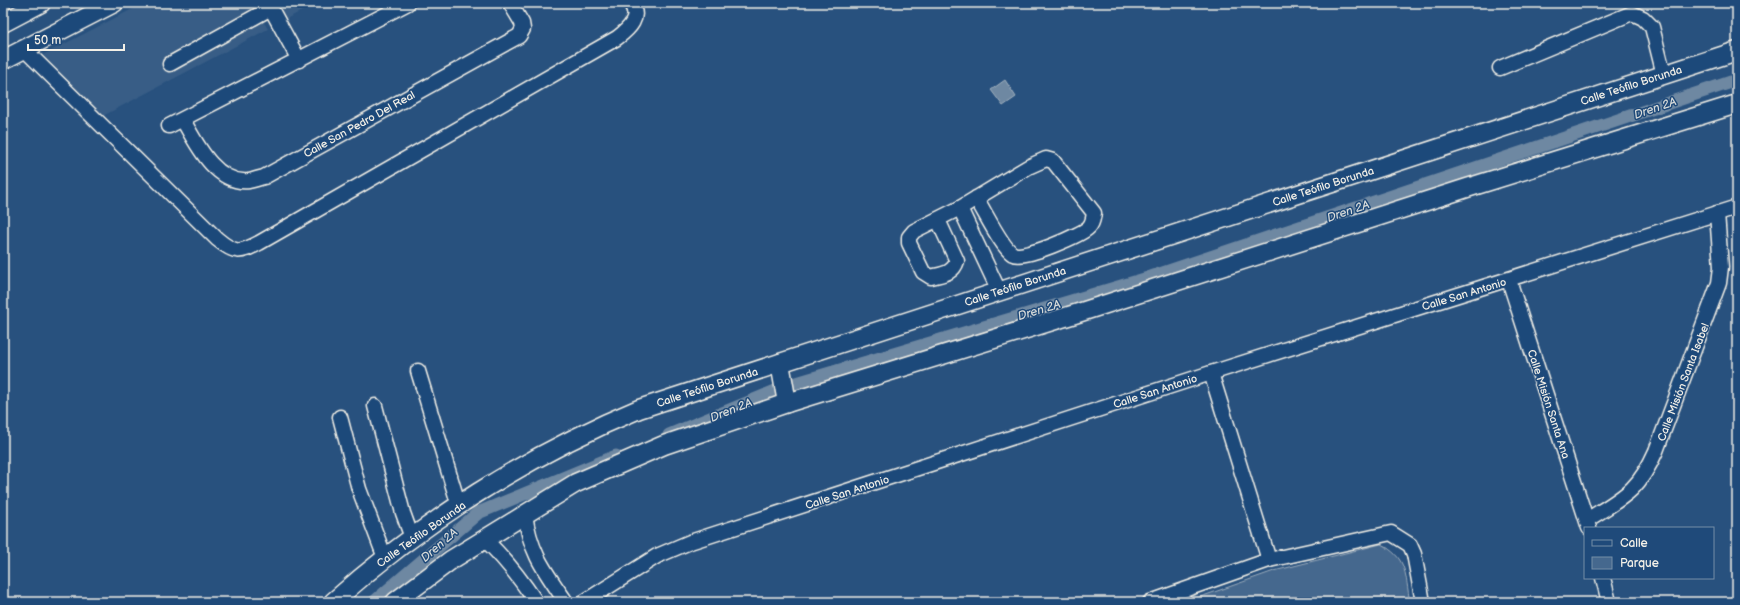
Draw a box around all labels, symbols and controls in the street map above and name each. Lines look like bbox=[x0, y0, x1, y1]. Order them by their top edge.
scale bar bbox=[28, 26, 124, 52]
text: 50 m bbox=[34, 33, 61, 48]
street label: Calle Teófilo Borunda bbox=[1579, 63, 1683, 108]
street label: Calle San Pedro Del Real bbox=[301, 88, 417, 160]
water label: Dren 2A bbox=[1632, 94, 1678, 123]
street label: Calle Teófilo Borunda bbox=[1271, 164, 1375, 209]
water label: Dren 2A bbox=[1325, 197, 1371, 226]
street label: Calle Teófilo Borunda bbox=[963, 264, 1067, 309]
street label: Calle San Antonio bbox=[1420, 275, 1508, 313]
water label: Dren 2A bbox=[1016, 297, 1062, 324]
street label: Calle Misión Santa Isabel bbox=[1655, 321, 1712, 443]
street label: Calle Misión Santa Ana bbox=[1525, 348, 1572, 460]
street label: Calle Teófilo Borunda bbox=[655, 365, 759, 410]
street label: Calle San Antonio bbox=[1112, 372, 1199, 411]
water label: Dren 2A bbox=[708, 395, 754, 426]
street label: Calle San Antonio bbox=[804, 473, 891, 512]
street label: Calle Teófilo Borunda bbox=[374, 499, 468, 570]
water label: Dren 2A bbox=[418, 525, 461, 566]
legend bbox=[1584, 527, 1714, 579]
text: Calle bbox=[1620, 536, 1648, 551]
text: Parque bbox=[1620, 556, 1659, 571]

